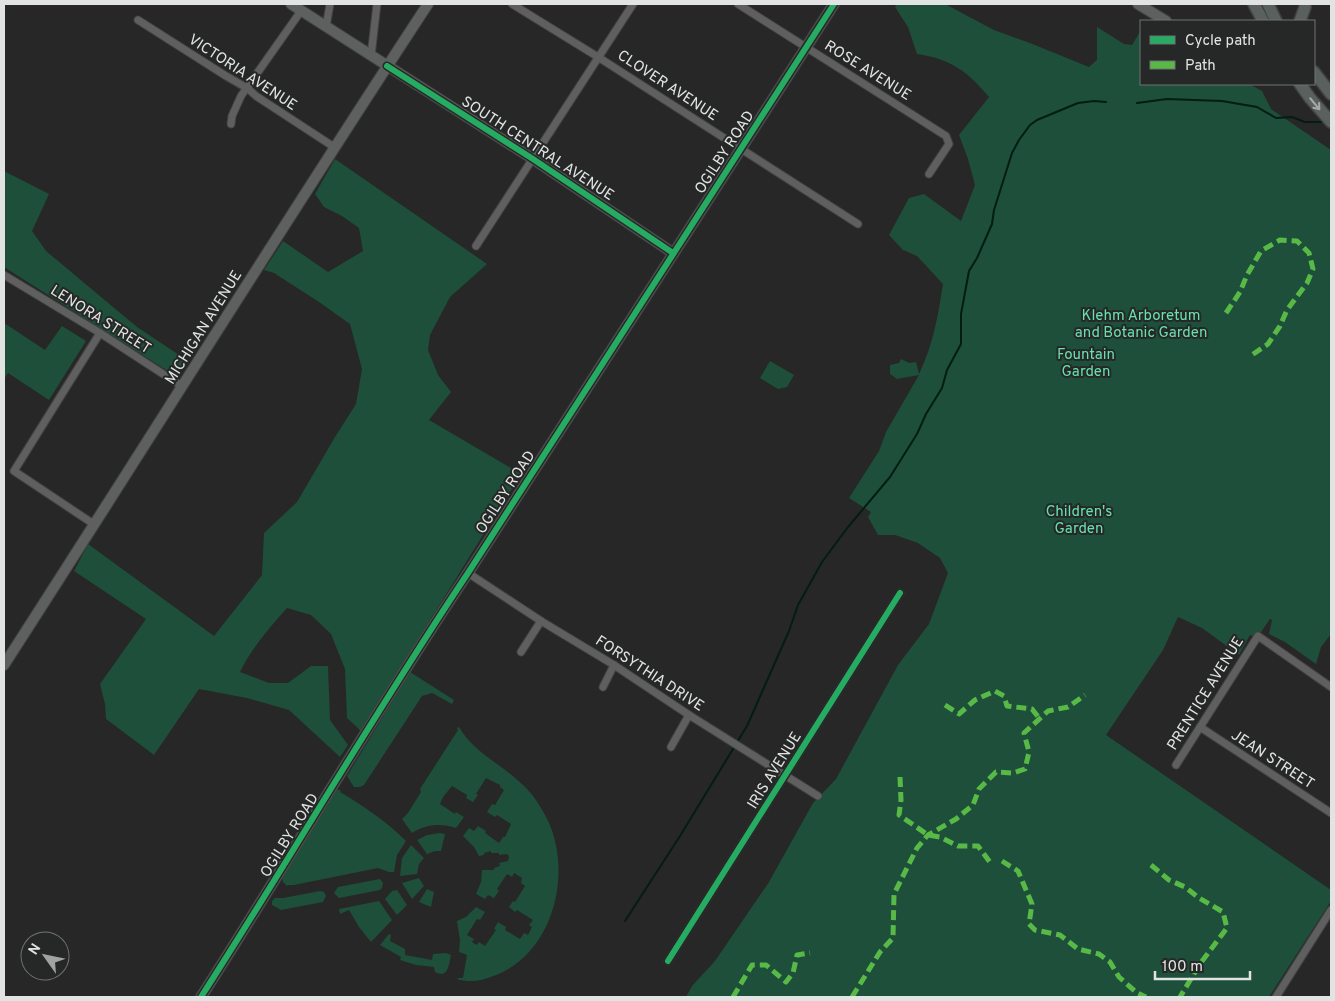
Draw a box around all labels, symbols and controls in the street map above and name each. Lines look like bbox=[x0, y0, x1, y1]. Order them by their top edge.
legend bbox=[1140, 20, 1315, 85]
street label: VICTORIA AVENUE bbox=[184, 31, 300, 116]
text: Cycle path bbox=[1185, 32, 1256, 51]
street label: ROSE AVENUE bbox=[820, 37, 914, 106]
street label: CLOVER AVENUE bbox=[613, 47, 721, 126]
text: Path bbox=[1185, 57, 1216, 76]
street label: SOUTH CENTRAL AVENUE bbox=[457, 93, 617, 206]
one-way arrow bbox=[1309, 97, 1320, 110]
street label: OGILBY ROAD bbox=[691, 108, 759, 198]
street label: MICHIGAN AVENUE bbox=[161, 267, 247, 388]
street label: LENORA STREET bbox=[46, 282, 154, 359]
park label: Klehm Arboretum and Botanic Garden bbox=[1075, 307, 1207, 343]
park label: Fountain Garden bbox=[1057, 346, 1115, 382]
street label: OGILBY ROAD bbox=[472, 448, 540, 538]
park label: Children's Garden bbox=[1046, 503, 1112, 539]
street label: FORSYTHIA DRIVE bbox=[591, 632, 707, 717]
street label: PRENTICE AVENUE bbox=[1164, 633, 1249, 754]
street label: JEAN STREET bbox=[1227, 726, 1317, 794]
street label: IRIS AVENUE bbox=[744, 729, 807, 813]
street label: OGILBY ROAD bbox=[257, 790, 324, 881]
north arrow bbox=[20, 931, 70, 981]
text: N bbox=[25, 941, 45, 959]
scale bar bbox=[1155, 948, 1250, 980]
text: 100 m bbox=[1162, 958, 1203, 977]

